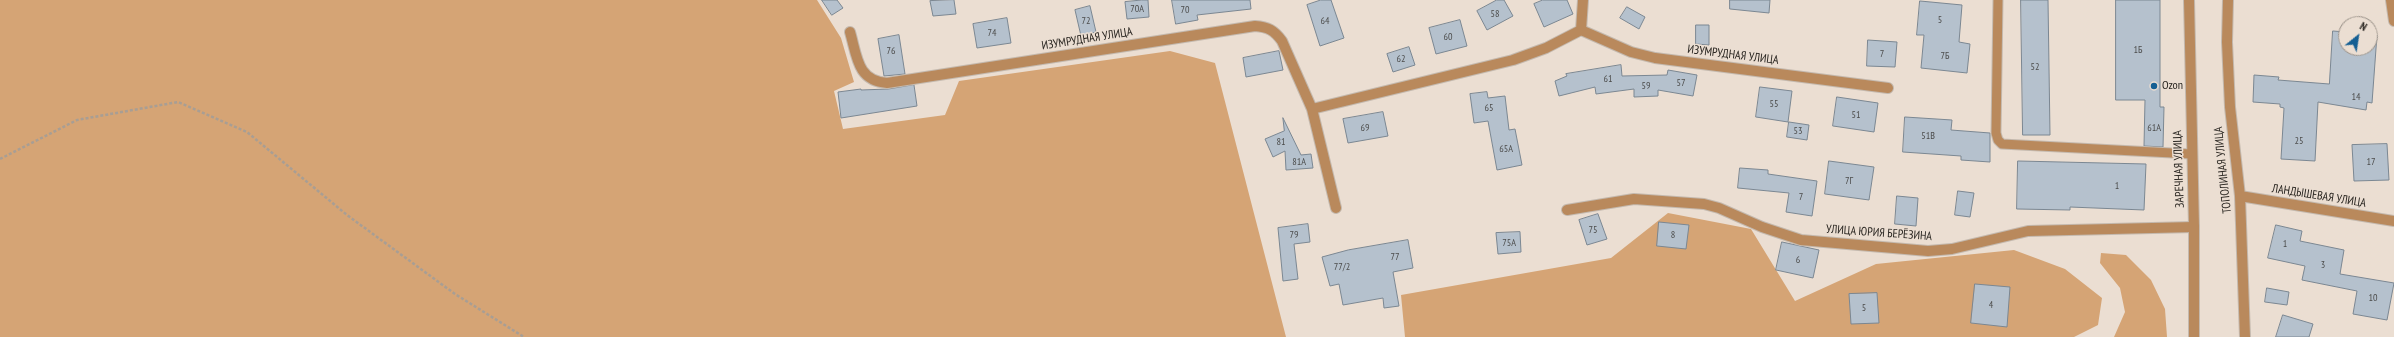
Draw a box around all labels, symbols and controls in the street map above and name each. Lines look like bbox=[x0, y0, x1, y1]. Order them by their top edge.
house number: 70А bbox=[1130, 3, 1144, 15]
house number: 70 bbox=[1181, 4, 1189, 16]
house number: 58 bbox=[1491, 8, 1499, 20]
house number: 5 bbox=[1938, 14, 1942, 26]
house number: 72 bbox=[1082, 15, 1090, 27]
house number: 64 bbox=[1321, 15, 1329, 27]
north arrow bbox=[2338, 16, 2378, 56]
text: N bbox=[2357, 19, 2370, 34]
street label: ИЗУМРУДНАЯ УЛИЦА bbox=[1041, 25, 1133, 53]
house number: 74 bbox=[988, 27, 996, 39]
house number: 60 bbox=[1444, 31, 1452, 43]
street label: ИЗУМРУДНАЯ УЛИЦА bbox=[1687, 42, 1779, 68]
house number: 1Б bbox=[2134, 44, 2142, 56]
house number: 76 bbox=[887, 45, 895, 57]
house number: 7 bbox=[1880, 48, 1884, 60]
house number: 7Б bbox=[1941, 50, 1949, 62]
house number: 62 bbox=[1397, 53, 1405, 65]
house number: 52 bbox=[2031, 61, 2039, 73]
house number: 61 bbox=[1604, 73, 1612, 85]
house number: 57 bbox=[1677, 77, 1685, 89]
place label: Ozon bbox=[2162, 79, 2183, 93]
house number: 59 bbox=[1642, 80, 1650, 92]
marker: Ozon bbox=[2149, 81, 2159, 91]
house number: 14 bbox=[2352, 91, 2360, 103]
house number: 55 bbox=[1770, 98, 1778, 110]
house number: 65 bbox=[1485, 102, 1493, 114]
house number: 51 bbox=[1852, 109, 1860, 121]
house number: 69 bbox=[1361, 122, 1369, 134]
house number: 61А bbox=[2147, 122, 2161, 134]
house number: 53 bbox=[1794, 125, 1802, 137]
street label: ТОПОЛИНАЯ УЛИЦА bbox=[2211, 126, 2235, 214]
house number: 51В bbox=[1921, 130, 1935, 142]
street label: ЗАРЕЧНАЯ УЛИЦА bbox=[2170, 130, 2188, 208]
house number: 25 bbox=[2295, 135, 2303, 147]
house number: 81 bbox=[1277, 136, 1285, 148]
house number: 65А bbox=[1499, 143, 1513, 155]
house number: 81А bbox=[1292, 156, 1306, 168]
house number: 17 bbox=[2367, 156, 2375, 168]
house number: 7Г bbox=[1845, 175, 1853, 187]
house number: 1 bbox=[2115, 180, 2119, 192]
street label: ЛАНДЫШЕВАЯ УЛИЦА bbox=[2271, 181, 2367, 211]
house number: 7 bbox=[1799, 191, 1803, 203]
street label: УЛИЦА ЮРИЯ БЕРЁЗИНА bbox=[1826, 222, 1932, 244]
house number: 75 bbox=[1589, 224, 1597, 236]
house number: 79 bbox=[1290, 229, 1298, 241]
house number: 8 bbox=[1671, 229, 1675, 241]
house number: 75А bbox=[1502, 237, 1516, 249]
house number: 1 bbox=[2283, 238, 2287, 250]
house number: 77 bbox=[1391, 251, 1399, 263]
house number: 6 bbox=[1796, 254, 1800, 266]
house number: 3 bbox=[2321, 259, 2325, 271]
house number: 77/2 bbox=[1334, 261, 1350, 273]
house number: 10 bbox=[2369, 292, 2377, 304]
house number: 4 bbox=[1989, 299, 1993, 311]
house number: 5 bbox=[1862, 302, 1866, 314]

